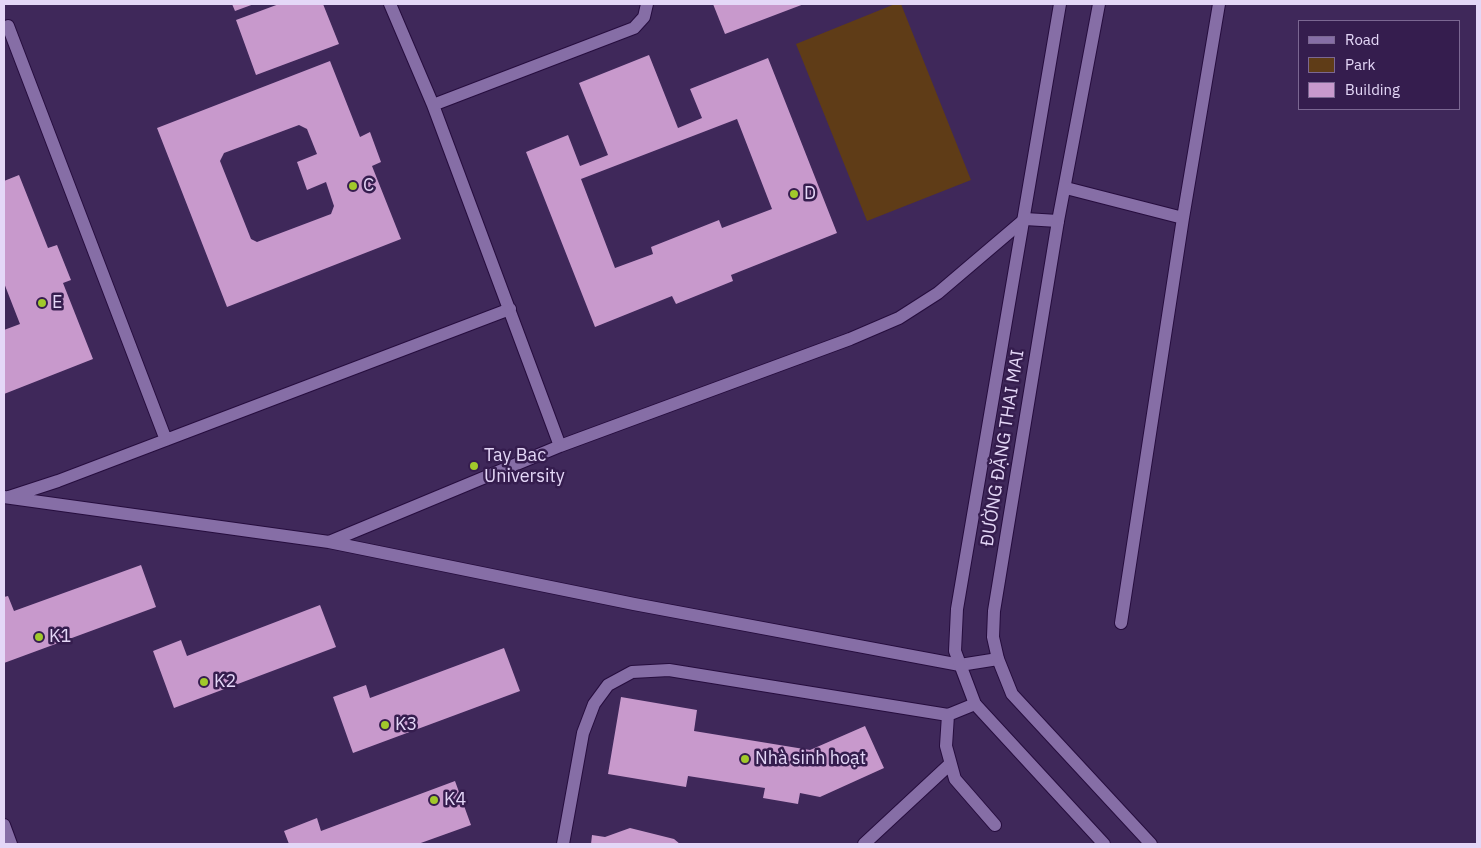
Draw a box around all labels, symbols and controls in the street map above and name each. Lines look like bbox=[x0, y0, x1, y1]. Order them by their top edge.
legend bbox=[1298, 20, 1461, 110]
text: Road bbox=[1345, 30, 1380, 49]
text: Park bbox=[1345, 55, 1375, 74]
text: Building bbox=[1345, 80, 1400, 99]
place label: C bbox=[363, 175, 374, 197]
marker: C bbox=[347, 180, 359, 192]
place label: D bbox=[804, 183, 816, 205]
marker: D bbox=[788, 188, 800, 200]
place label: E bbox=[52, 292, 62, 314]
marker: E bbox=[36, 297, 48, 309]
street label: ĐƯỜNG ĐẶNG THAI MAI bbox=[977, 348, 1029, 548]
place label: Tay Bac University bbox=[484, 445, 565, 488]
marker: Tay Bac University bbox=[468, 460, 480, 472]
place label: K1 bbox=[49, 626, 71, 648]
marker: K1 bbox=[33, 631, 45, 643]
place label: K2 bbox=[214, 671, 236, 693]
marker: K2 bbox=[198, 676, 210, 688]
place label: K3 bbox=[395, 714, 417, 736]
marker: K3 bbox=[379, 719, 391, 731]
place label: Nhà sinh hoạt bbox=[755, 748, 866, 770]
marker: Nhà sinh hoạt bbox=[739, 753, 751, 765]
place label: K4 bbox=[444, 789, 466, 811]
marker: K4 bbox=[428, 794, 440, 806]

